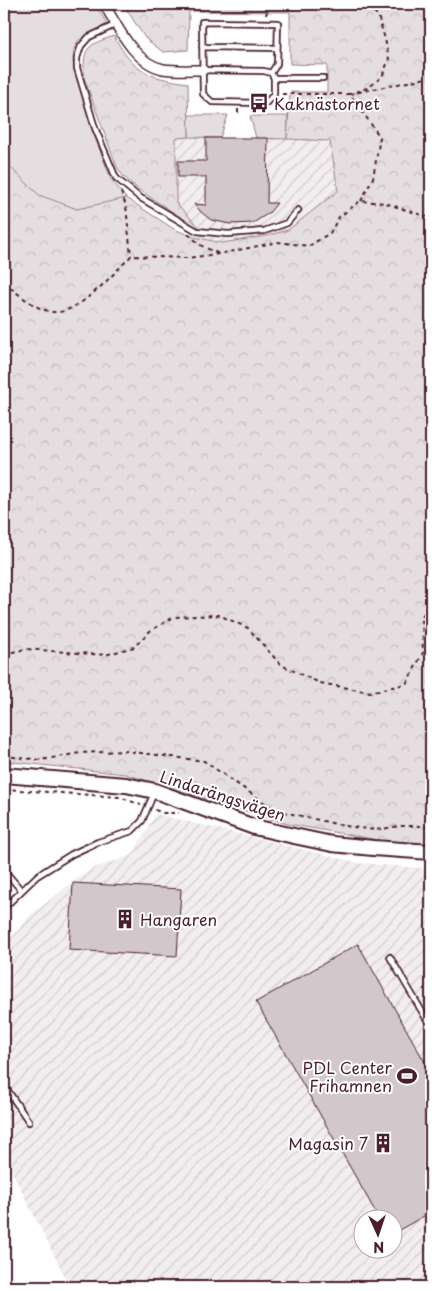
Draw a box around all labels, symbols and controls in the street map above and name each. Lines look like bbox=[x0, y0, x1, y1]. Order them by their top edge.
place label: Kaknästornet bbox=[274, 91, 380, 115]
bus stop icon: Kaknästornet bbox=[248, 92, 270, 114]
street label: Lindarängsvägen bbox=[157, 763, 289, 827]
place label: Hangaren bbox=[140, 907, 217, 931]
building icon: Hangaren bbox=[114, 908, 136, 930]
place label: PDL Center Frihamnen bbox=[302, 1055, 393, 1097]
sports icon: PDL Center Frihamnen bbox=[396, 1065, 418, 1087]
place label: Magasin 7 bbox=[288, 1131, 368, 1155]
building icon: Magasin 7 bbox=[372, 1132, 394, 1154]
north arrow bbox=[352, 1208, 402, 1258]
text: N bbox=[373, 1237, 385, 1258]

